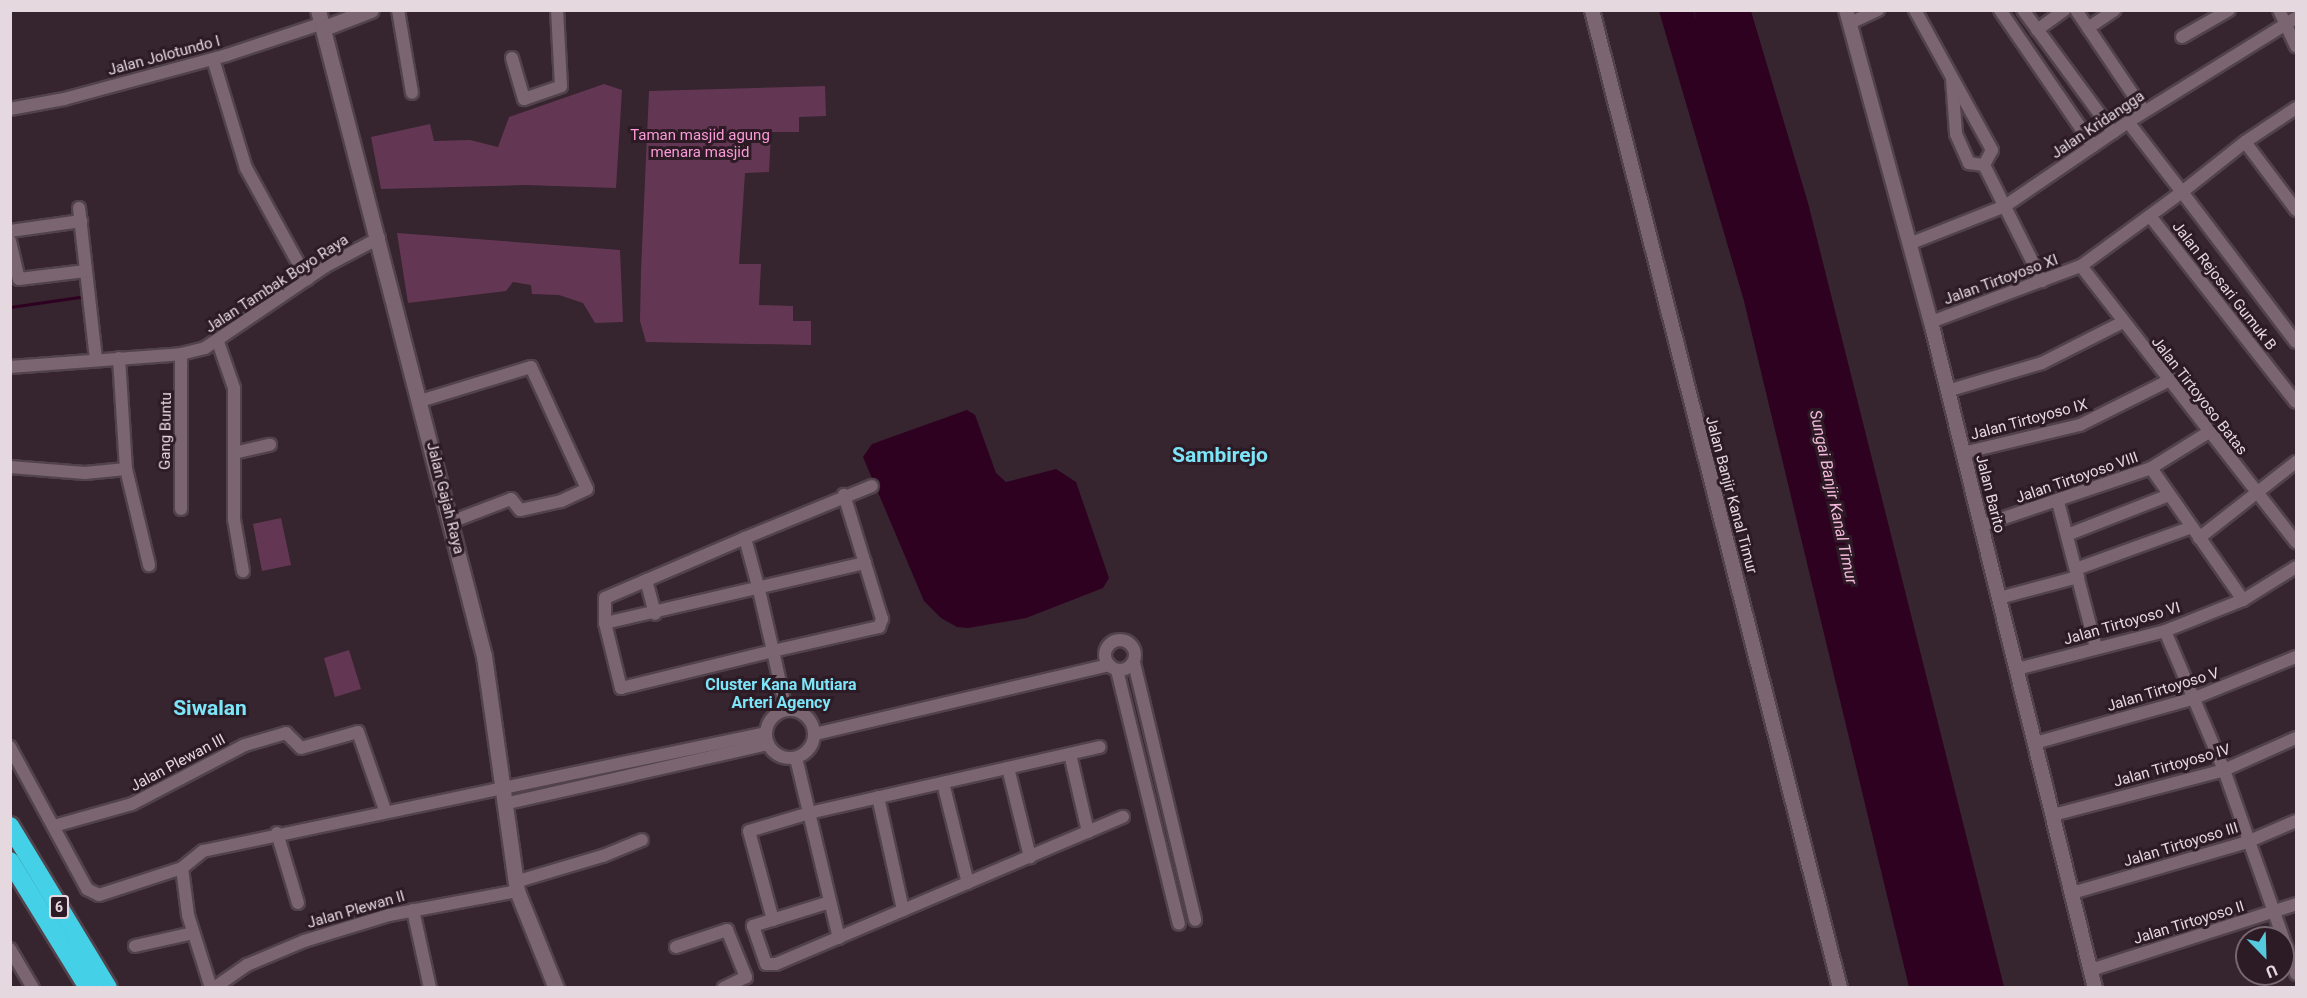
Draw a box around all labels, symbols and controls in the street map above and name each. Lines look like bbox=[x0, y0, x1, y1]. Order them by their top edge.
street label: Jalan Jolotundo I bbox=[106, 32, 222, 80]
street label: Jalan Kridangga bbox=[2048, 87, 2148, 163]
park label: Taman masjid agung menara masjid bbox=[630, 126, 770, 161]
street label: Jalan Rejosari Gumuk B bbox=[2168, 218, 2280, 354]
street label: Jalan Tambak Boyo Raya bbox=[202, 231, 352, 337]
street label: Jalan Tirtoyoso XI bbox=[1941, 251, 2061, 309]
street label: Jalan Tirtoyoso Batas bbox=[2147, 333, 2251, 459]
street label: Gang Buntu bbox=[156, 392, 176, 470]
street label: Jalan Tirtoyoso IX bbox=[1968, 396, 2090, 444]
water label: Sungai Banjir Kanal Timur bbox=[1805, 408, 1861, 586]
street label: Jalan Banjir Kanal Timur bbox=[1701, 414, 1761, 576]
street label: Jalan Gajah Raya bbox=[422, 440, 468, 556]
district label: Sambirejo bbox=[1172, 442, 1268, 468]
street label: Jalan Tirtoyoso VIII bbox=[2013, 449, 2141, 507]
street label: Jalan Barito bbox=[1972, 453, 2008, 535]
street label: Jalan Tirtoyoso VI bbox=[2062, 599, 2182, 649]
street label: Jalan Tirtoyoso V bbox=[2105, 664, 2221, 716]
district label: Cluster Kana Mutiara Arteri Agency bbox=[705, 675, 857, 713]
district label: Siwalan bbox=[173, 695, 247, 721]
street label: Jalan Plewan III bbox=[127, 730, 229, 796]
street label: Jalan Tirtoyoso IV bbox=[2112, 741, 2232, 791]
street label: Jalan Tirtoyoso III bbox=[2121, 819, 2241, 871]
street label: Jalan Plewan II bbox=[305, 887, 407, 933]
road number: 6 bbox=[48, 896, 70, 918]
street label: Jalan Tirtoyoso II bbox=[2131, 898, 2247, 948]
north arrow bbox=[2235, 926, 2295, 986]
text: U bbox=[2263, 960, 2280, 982]

